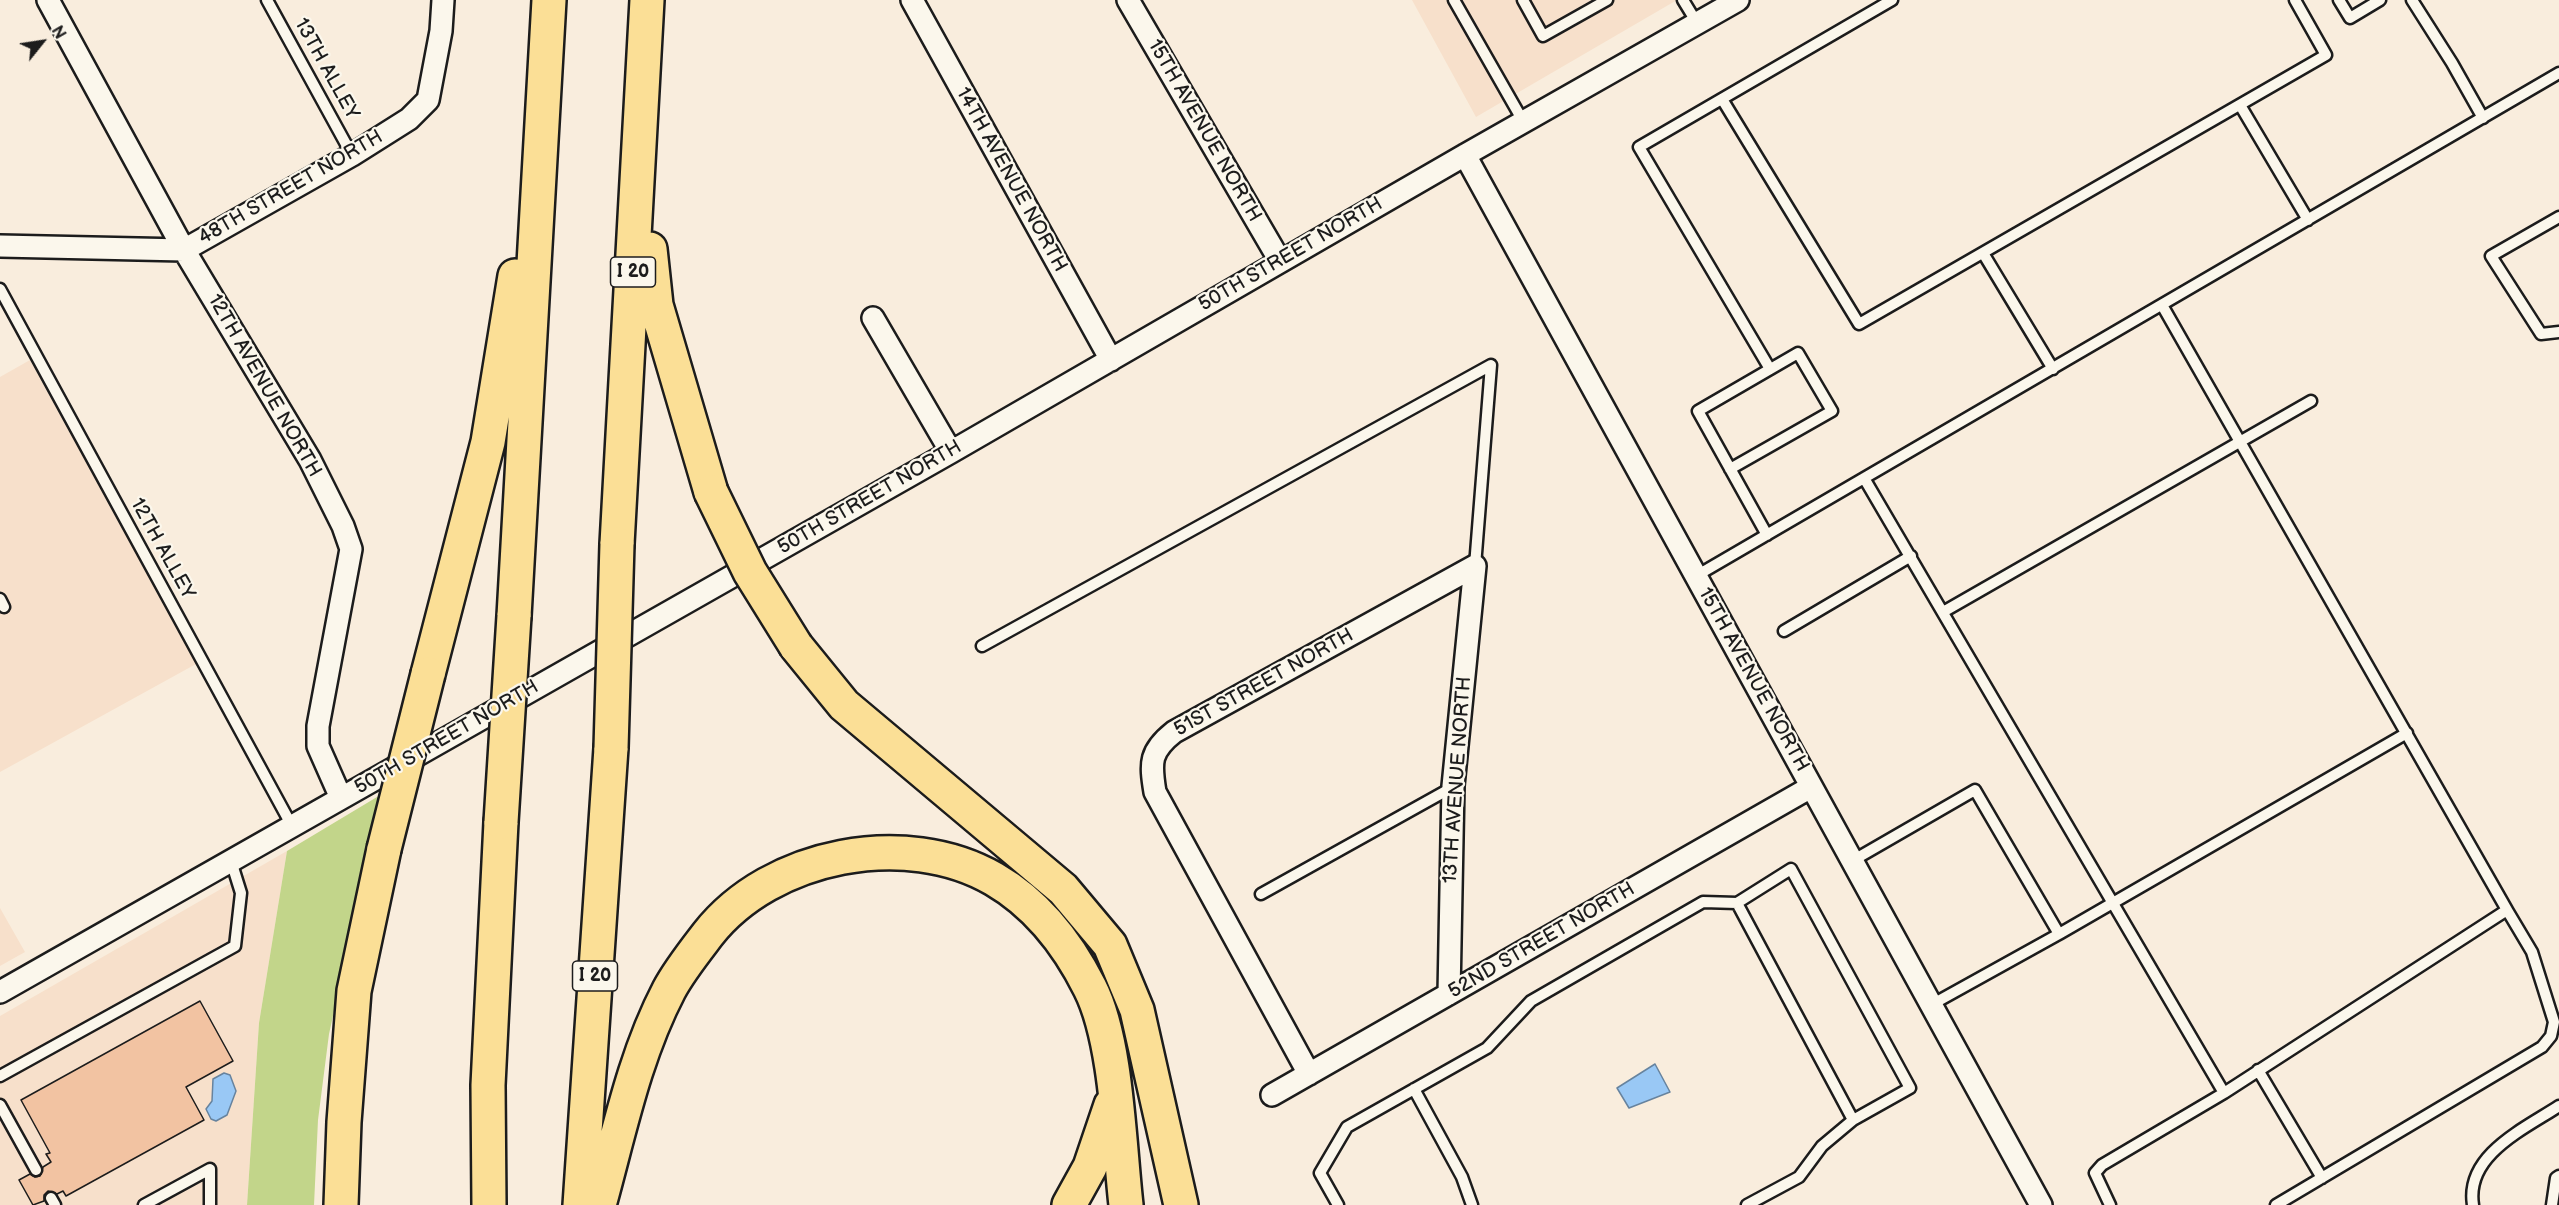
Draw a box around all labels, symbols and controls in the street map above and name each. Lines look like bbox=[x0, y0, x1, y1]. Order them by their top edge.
north arrow bbox=[12, 12, 72, 72]
street label: 13TH ALLEY bbox=[288, 14, 364, 124]
text: N bbox=[47, 23, 69, 43]
street label: 15TH AVENUE NORTH bbox=[1142, 35, 1266, 227]
street label: 14TH AVENUE NORTH bbox=[950, 83, 1072, 277]
street label: 48TH STREET NORTH bbox=[195, 125, 387, 251]
street label: 50TH STREET NORTH bbox=[1195, 193, 1387, 317]
road number: I 20 bbox=[610, 257, 656, 287]
street label: 12TH AVENUE NORTH bbox=[202, 290, 326, 482]
street label: 50TH STREET NORTH bbox=[774, 436, 966, 560]
street label: 12TH ALLEY bbox=[124, 494, 200, 604]
street label: 15TH AVENUE NORTH bbox=[1692, 584, 1814, 776]
street label: 51ST STREET NORTH bbox=[1170, 624, 1358, 742]
street label: 50TH STREET NORTH bbox=[351, 676, 543, 800]
street label: 13TH AVENUE NORTH bbox=[1439, 676, 1477, 884]
street label: 52ND STREET NORTH bbox=[1445, 878, 1639, 1004]
road number: I 20 bbox=[572, 961, 618, 991]

